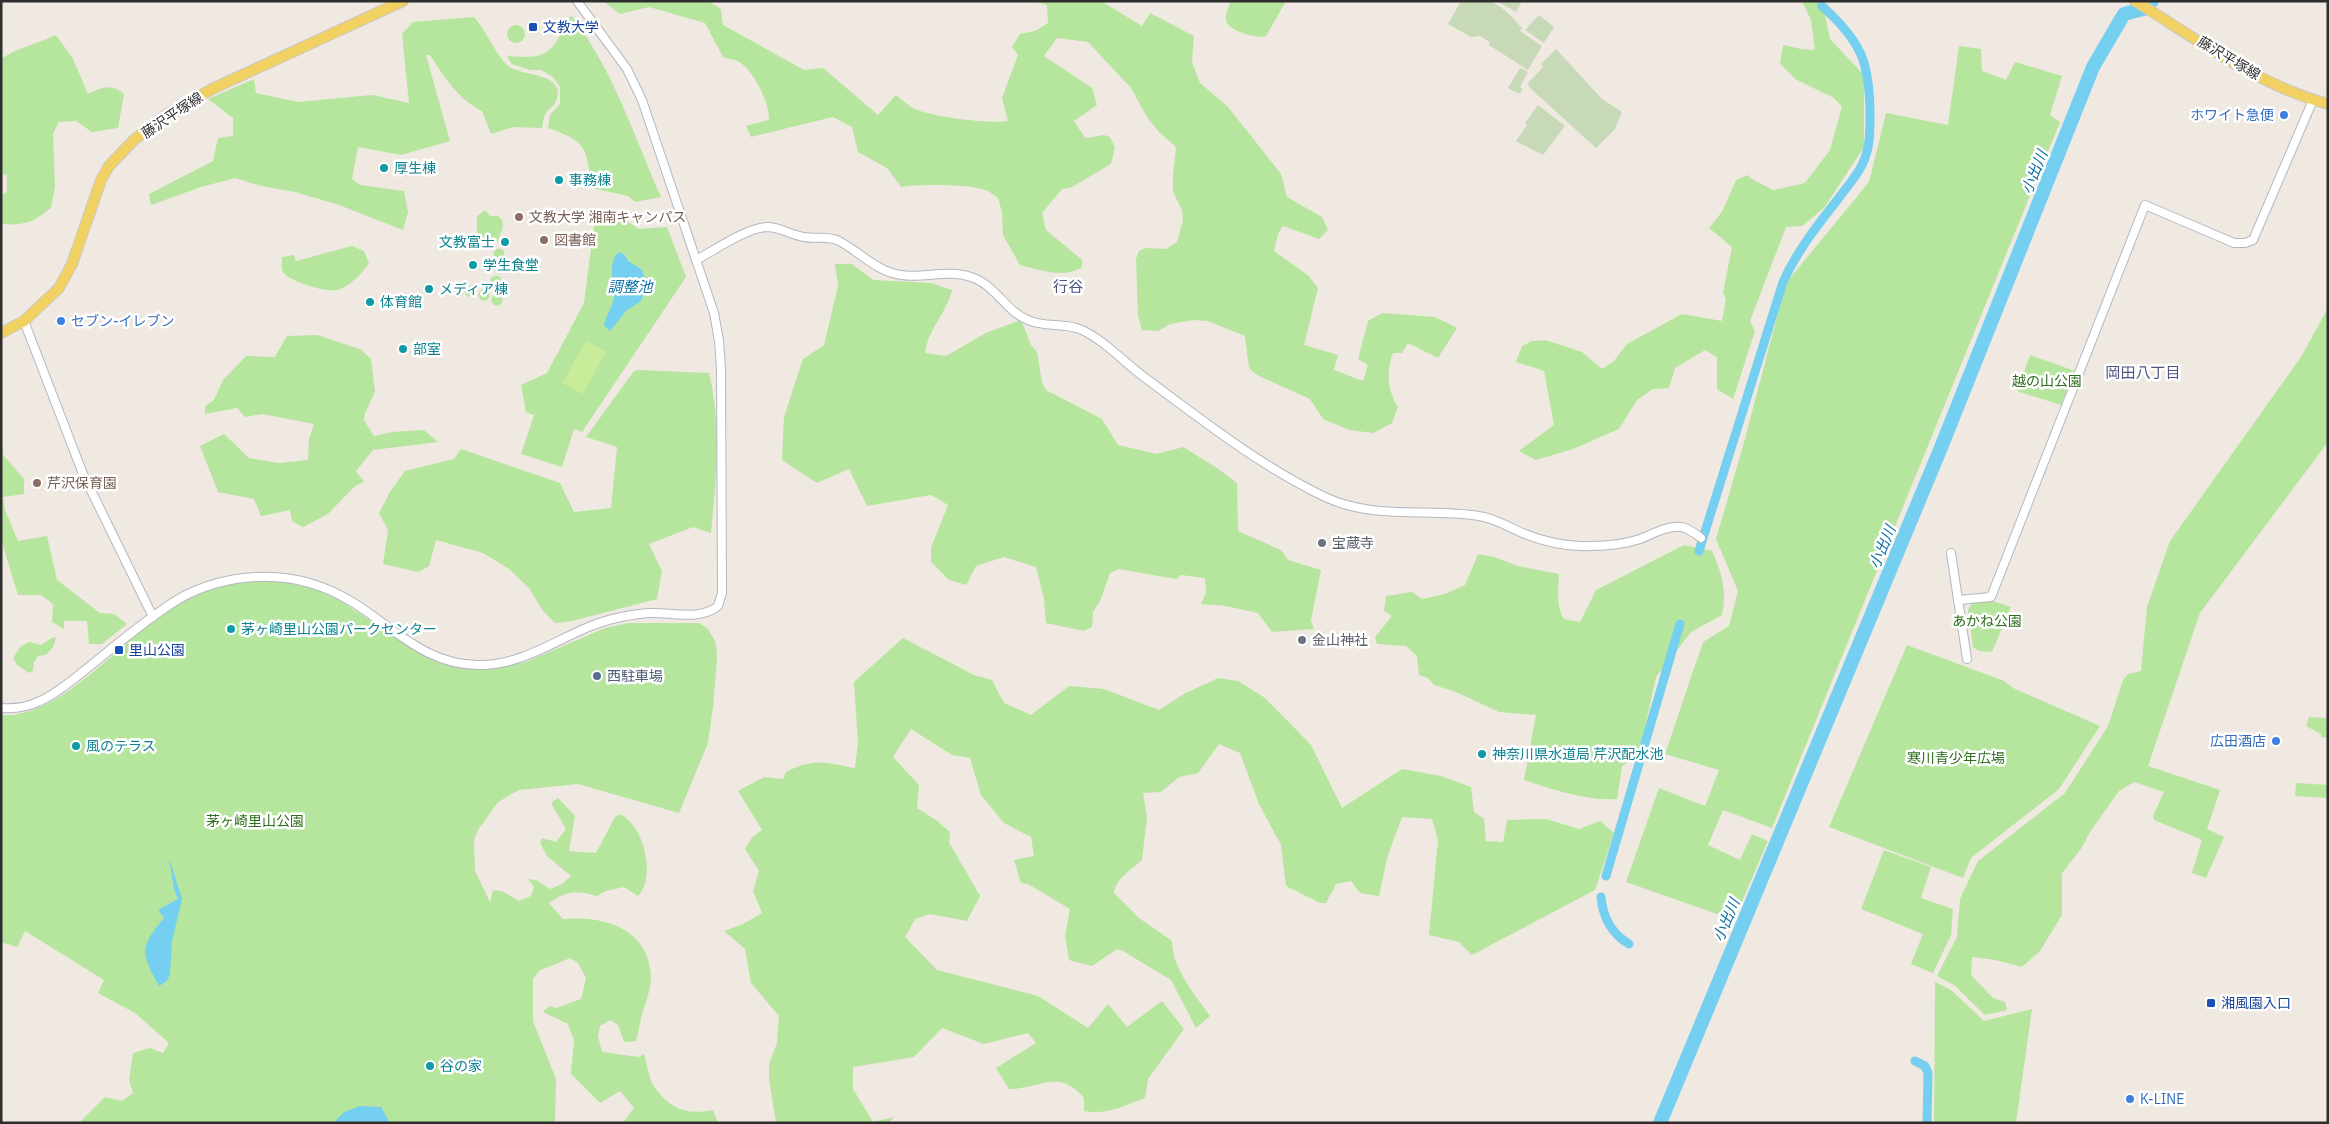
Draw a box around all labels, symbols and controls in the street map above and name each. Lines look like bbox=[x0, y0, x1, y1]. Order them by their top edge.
place label: 文教大学 bbox=[543, 18, 599, 36]
marker: 文教大学 bbox=[527, 21, 539, 33]
street label: 藤沢平塚線 bbox=[2194, 32, 2264, 84]
street label: 藤沢平塚線 bbox=[138, 88, 206, 142]
place label: ホワイト急便 bbox=[2190, 106, 2274, 124]
marker: ホワイト急便 bbox=[2278, 109, 2290, 121]
water label: 小出川 bbox=[2017, 146, 2052, 196]
place label: 厚生棟 bbox=[394, 159, 436, 177]
marker: 厚生棟 bbox=[378, 162, 390, 174]
place label: 事務棟 bbox=[569, 171, 611, 189]
marker: 事務棟 bbox=[553, 174, 565, 186]
place label: 文教大学 湘南キャンパス bbox=[529, 208, 686, 226]
marker: 文教大学 湘南キャンパス bbox=[513, 211, 525, 223]
place label: 図書館 bbox=[554, 231, 596, 249]
place label: 文教富士 bbox=[439, 233, 495, 251]
marker: 図書館 bbox=[538, 234, 550, 246]
marker: 文教富士 bbox=[499, 236, 511, 248]
place label: 学生食堂 bbox=[483, 256, 539, 274]
marker: 学生食堂 bbox=[467, 259, 479, 271]
water label: 調整池 bbox=[607, 277, 654, 296]
district label: 行谷 bbox=[1053, 277, 1083, 296]
place label: メディア棟 bbox=[439, 280, 508, 298]
marker: メディア棟 bbox=[423, 283, 435, 295]
place label: 体育館 bbox=[380, 293, 422, 311]
marker: 体育館 bbox=[364, 296, 376, 308]
place label: セブン-イレブン bbox=[71, 312, 175, 330]
marker: セブン-イレブン bbox=[55, 315, 67, 327]
place label: 部室 bbox=[413, 340, 441, 358]
marker: 部室 bbox=[397, 343, 409, 355]
district label: 岡田八丁目 bbox=[2105, 363, 2181, 382]
park label: 越の山公園 bbox=[2012, 372, 2082, 390]
place label: 芹沢保育園 bbox=[47, 474, 117, 492]
marker: 芹沢保育園 bbox=[31, 477, 43, 489]
water label: 小出川 bbox=[1864, 521, 1900, 571]
place label: 宝蔵寺 bbox=[1332, 534, 1374, 552]
marker: 宝蔵寺 bbox=[1316, 537, 1328, 549]
park label: あかね公園 bbox=[1952, 612, 2022, 630]
place label: 茅ヶ崎里山公園パークセンター bbox=[241, 620, 437, 638]
marker: 茅ヶ崎里山公園パークセンター bbox=[225, 623, 237, 635]
place label: 金山神社 bbox=[1312, 631, 1368, 649]
marker: 金山神社 bbox=[1296, 634, 1308, 646]
place label: 里山公園 bbox=[129, 641, 185, 659]
marker: 里山公園 bbox=[113, 644, 125, 656]
place label: 西駐車場 bbox=[607, 667, 663, 685]
marker: 西駐車場 bbox=[591, 670, 603, 682]
place label: 広田酒店 bbox=[2210, 732, 2266, 750]
marker: 広田酒店 bbox=[2270, 735, 2282, 747]
place label: 風のテラス bbox=[86, 737, 156, 755]
marker: 風のテラス bbox=[70, 740, 82, 752]
place label: 神奈川県水道局 芹沢配水池 bbox=[1492, 745, 1663, 763]
marker: 神奈川県水道局 芹沢配水池 bbox=[1476, 748, 1488, 760]
park label: 寒川青少年広場 bbox=[1907, 749, 2005, 767]
park label: 茅ヶ崎里山公園 bbox=[206, 812, 304, 830]
water label: 小出川 bbox=[1708, 894, 1744, 944]
place label: 湘風園入口 bbox=[2221, 994, 2291, 1012]
marker: 湘風園入口 bbox=[2205, 997, 2217, 1009]
place label: 谷の家 bbox=[440, 1057, 482, 1075]
marker: 谷の家 bbox=[424, 1060, 436, 1072]
place label: K-LINE bbox=[2140, 1090, 2184, 1108]
marker: K-LINE bbox=[2124, 1093, 2136, 1105]

